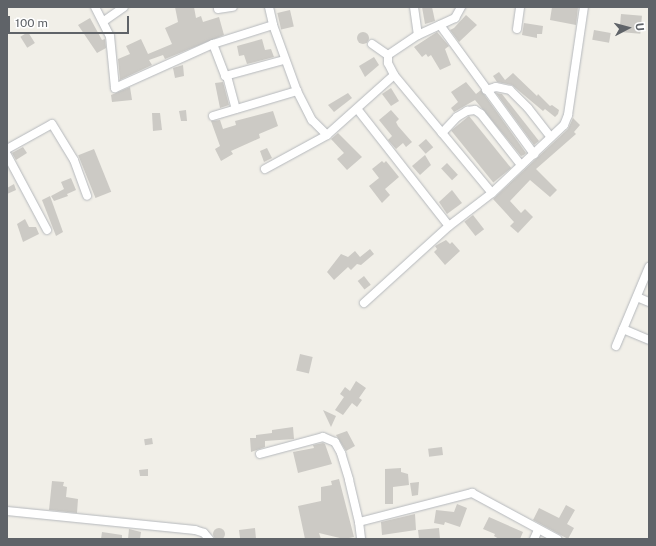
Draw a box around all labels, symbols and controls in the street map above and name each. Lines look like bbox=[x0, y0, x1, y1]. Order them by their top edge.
scale bar bbox=[10, 8, 131, 34]
north arrow bbox=[608, 8, 648, 48]
text: 100 m bbox=[15, 16, 48, 30]
text: U bbox=[634, 22, 646, 31]

